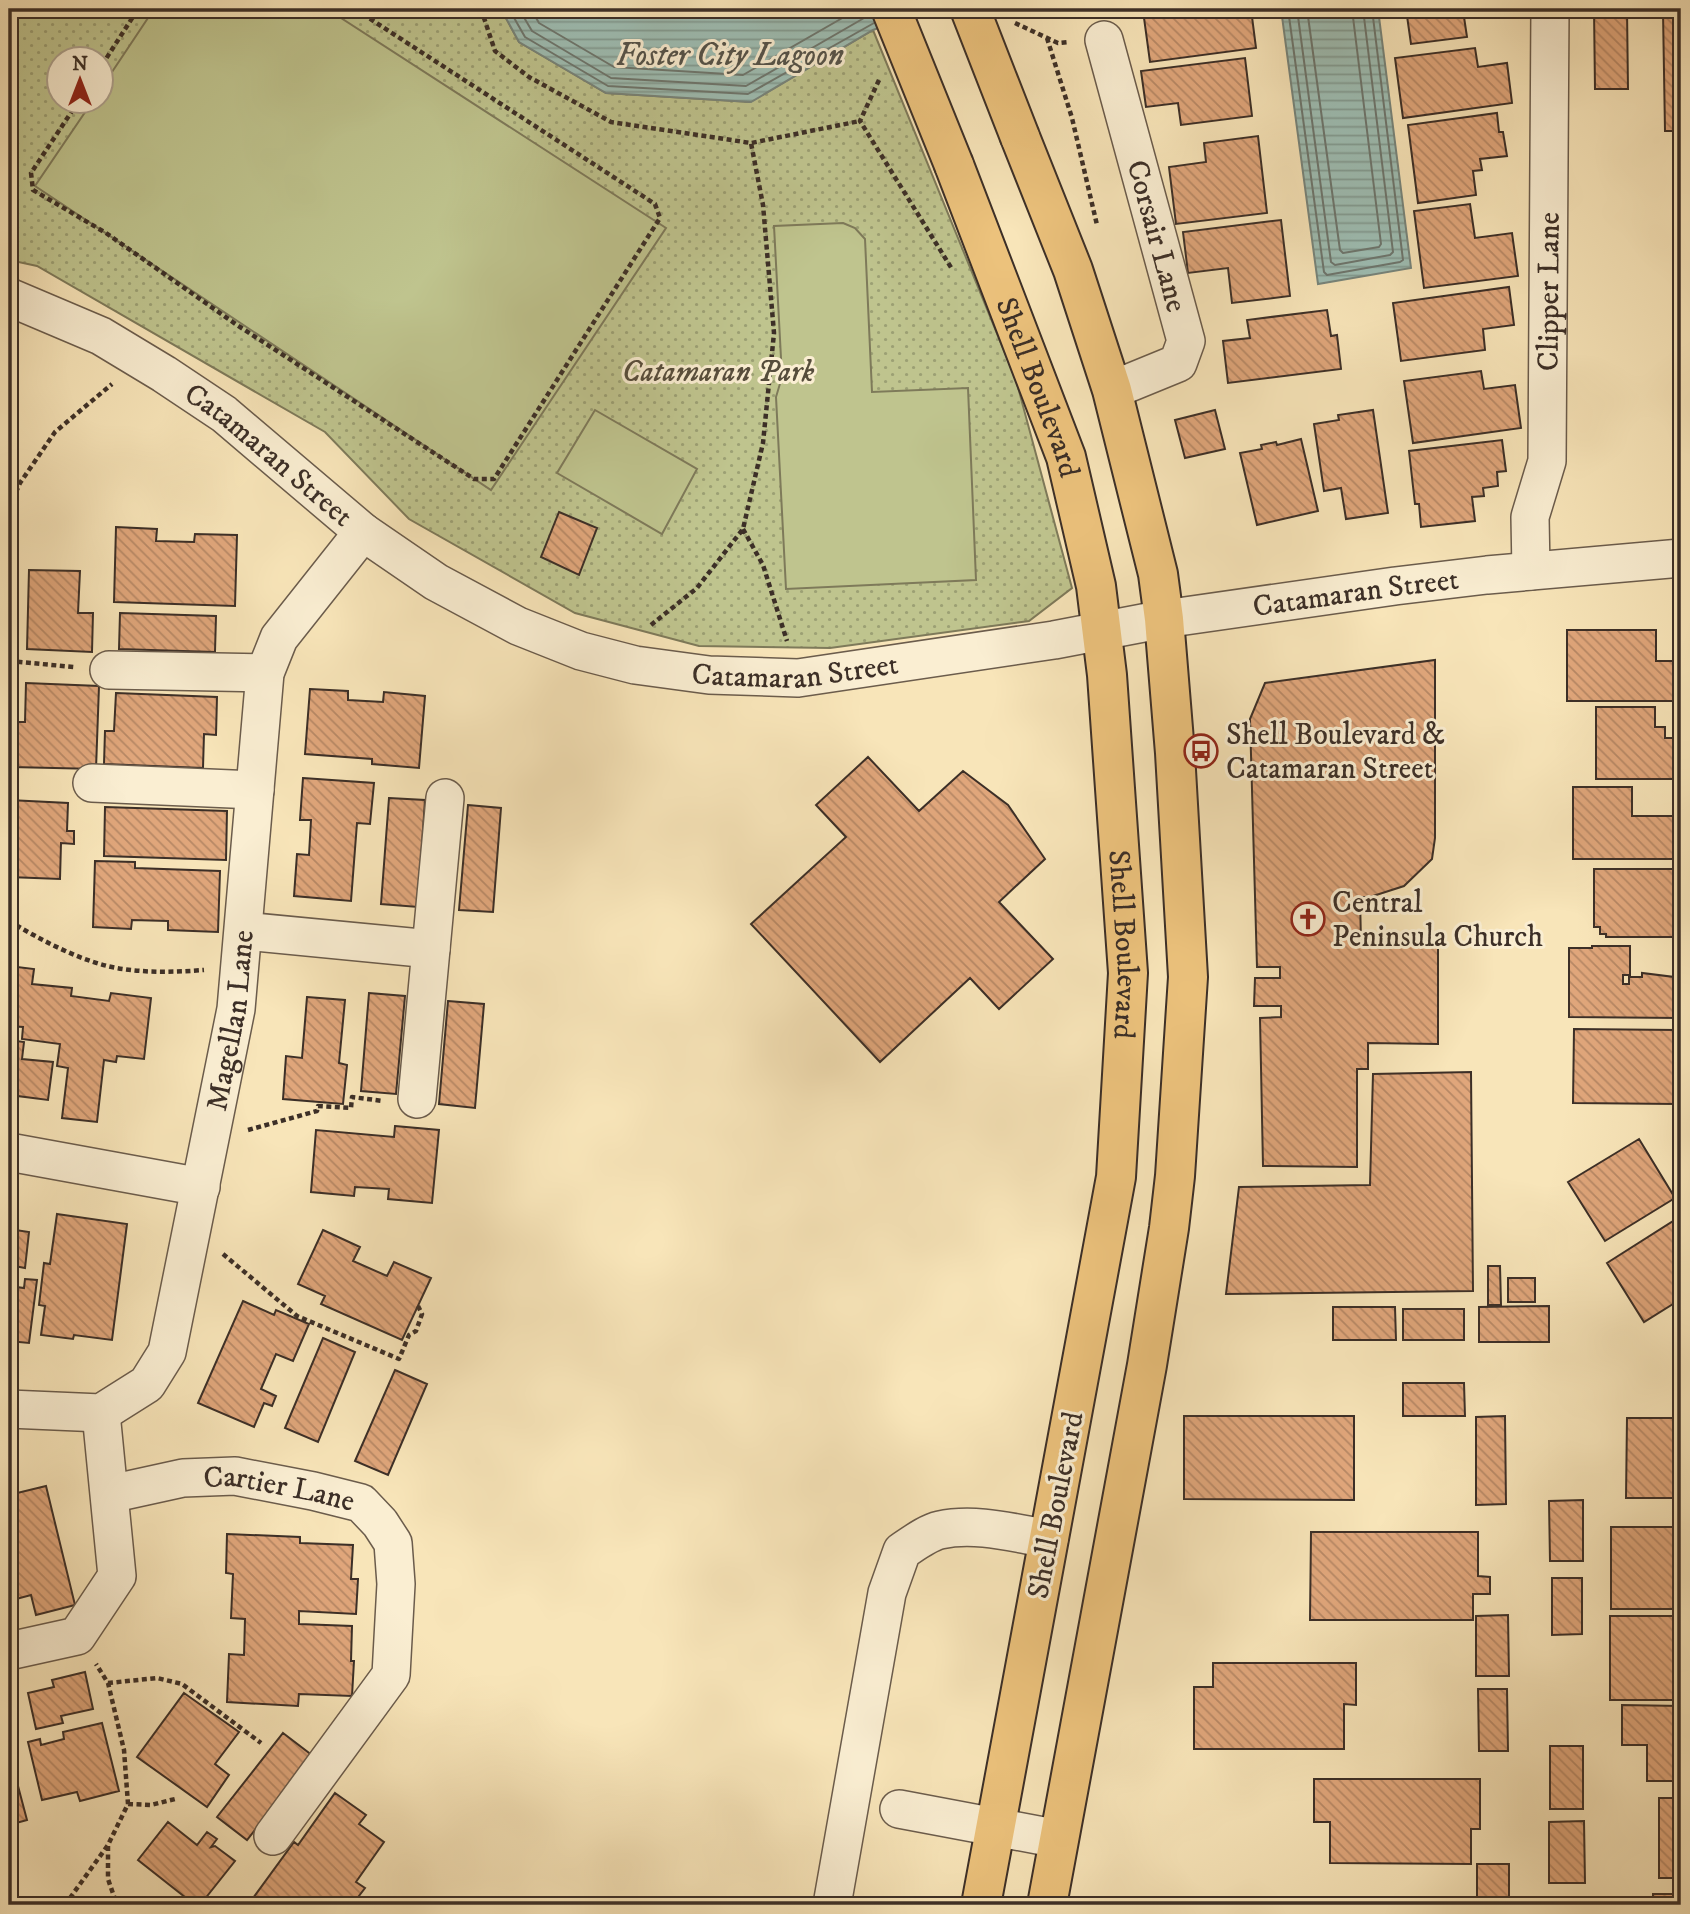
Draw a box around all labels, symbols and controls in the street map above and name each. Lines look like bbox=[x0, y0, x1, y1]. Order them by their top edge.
water label: Foster City Lagoon bbox=[616, 36, 844, 76]
north arrow bbox=[46, 46, 116, 116]
text: N bbox=[72, 53, 88, 76]
street label: Corsair Lane bbox=[1118, 156, 1194, 316]
street label: Clipper Lane bbox=[1531, 212, 1569, 371]
street label: Shell Boulevard bbox=[987, 293, 1087, 481]
park label: Catamaran Park bbox=[622, 354, 815, 391]
street label: Catamaran Street bbox=[177, 376, 360, 535]
street label: Catamaran Street bbox=[1250, 562, 1461, 626]
street label: Catamaran Street bbox=[689, 646, 901, 699]
place label: Shell Boulevard & Catamaran Street bbox=[1226, 717, 1445, 788]
bus stop icon: Shell Boulevard & Catamaran Street bbox=[1182, 732, 1220, 770]
street label: Shell Boulevard bbox=[1099, 849, 1145, 1040]
place label: Central Peninsula Church bbox=[1332, 885, 1543, 956]
church icon: Central Peninsula Church bbox=[1289, 900, 1327, 938]
street label: Magellan Lane bbox=[199, 929, 263, 1114]
street label: Shell Boulevard bbox=[1020, 1409, 1093, 1602]
street label: Cartier Lane bbox=[203, 1459, 358, 1521]

